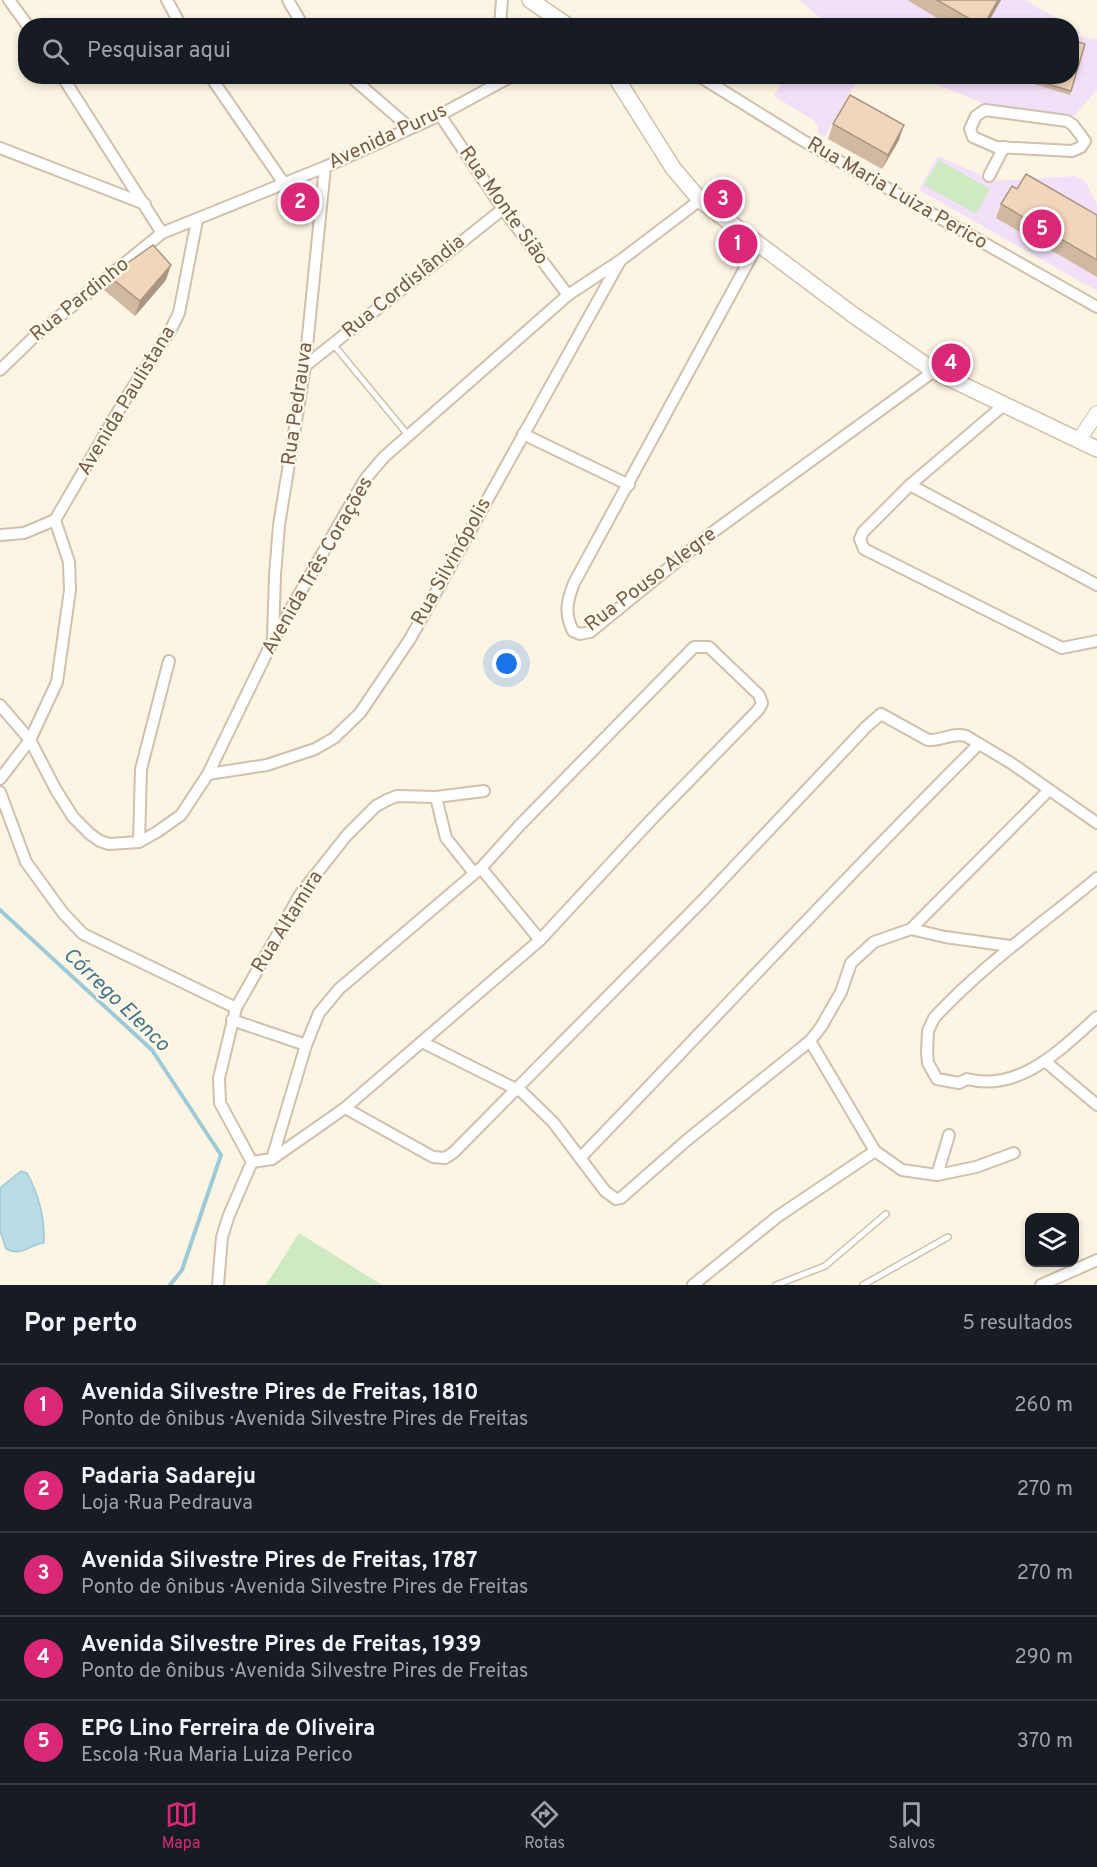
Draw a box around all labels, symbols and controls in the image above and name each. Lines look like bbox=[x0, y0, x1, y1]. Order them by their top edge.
search box bbox=[18, 18, 1079, 84]
icon: search bbox=[39, 35, 72, 68]
text: Pesquisar aqui bbox=[87, 38, 231, 65]
street label: Avenida Purus bbox=[324, 98, 452, 176]
street label: Rua Maria Luiza Perico bbox=[802, 132, 992, 256]
street label: Rua Monte Sião bbox=[452, 141, 554, 271]
pin: 3 bbox=[704, 176, 742, 222]
pin: 2 bbox=[280, 180, 320, 224]
pin: 5 bbox=[1022, 206, 1062, 252]
pin: 1 bbox=[718, 222, 758, 266]
street label: Rua Cordislândia bbox=[337, 229, 471, 345]
street label: Rua Pardinho bbox=[25, 252, 135, 348]
street label: Avenida Paulistana bbox=[72, 321, 182, 481]
pin: 4 bbox=[932, 340, 970, 386]
street label: Rua Pedrauva bbox=[276, 341, 320, 467]
street label: Avenida Três Corações bbox=[256, 472, 380, 660]
street label: Rua Silvinópolis bbox=[406, 493, 498, 631]
street label: Rua Pouso Alegre bbox=[580, 522, 722, 638]
your location bbox=[492, 649, 521, 678]
street label: Rua Altamira bbox=[246, 866, 330, 978]
water label: Córrego Elenco bbox=[57, 942, 176, 1058]
map controls bbox=[1025, 1213, 1079, 1267]
button: layers bbox=[1025, 1213, 1079, 1267]
text: Por perto bbox=[24, 1308, 138, 1341]
text: 5 resultados bbox=[963, 1311, 1073, 1337]
text: Avenida Silvestre Pires de Freitas, 1810 bbox=[81, 1380, 478, 1407]
text: 1 bbox=[40, 1393, 48, 1419]
text: 260 m bbox=[1014, 1393, 1073, 1419]
text: Ponto de ônibus · Avenida Silvestre Pires de Freitas bbox=[81, 1407, 528, 1433]
text: Padaria Sadareju bbox=[81, 1464, 256, 1491]
text: 2 bbox=[37, 1477, 50, 1503]
text: 270 m bbox=[1017, 1477, 1073, 1503]
text: Loja · Rua Pedrauva bbox=[81, 1491, 253, 1517]
text: Avenida Silvestre Pires de Freitas, 1787 bbox=[81, 1548, 478, 1575]
text: 3 bbox=[38, 1561, 50, 1587]
text: 270 m bbox=[1017, 1561, 1073, 1587]
text: Ponto de ônibus · Avenida Silvestre Pires de Freitas bbox=[81, 1575, 528, 1601]
text: Avenida Silvestre Pires de Freitas, 1939 bbox=[81, 1632, 482, 1659]
text: 4 bbox=[37, 1645, 50, 1671]
text: 290 m bbox=[1015, 1645, 1073, 1671]
text: Ponto de ônibus · Avenida Silvestre Pires de Freitas bbox=[81, 1659, 528, 1685]
text: EPG Lino Ferreira de Oliveira bbox=[81, 1716, 375, 1743]
text: 5 bbox=[37, 1729, 50, 1755]
text: 370 m bbox=[1017, 1729, 1073, 1755]
text: Escola · Rua Maria Luiza Perico bbox=[81, 1743, 353, 1769]
tab: Mapa bbox=[162, 1798, 201, 1854]
tab: Rotas bbox=[524, 1798, 565, 1854]
tab: Salvos bbox=[889, 1798, 935, 1854]

